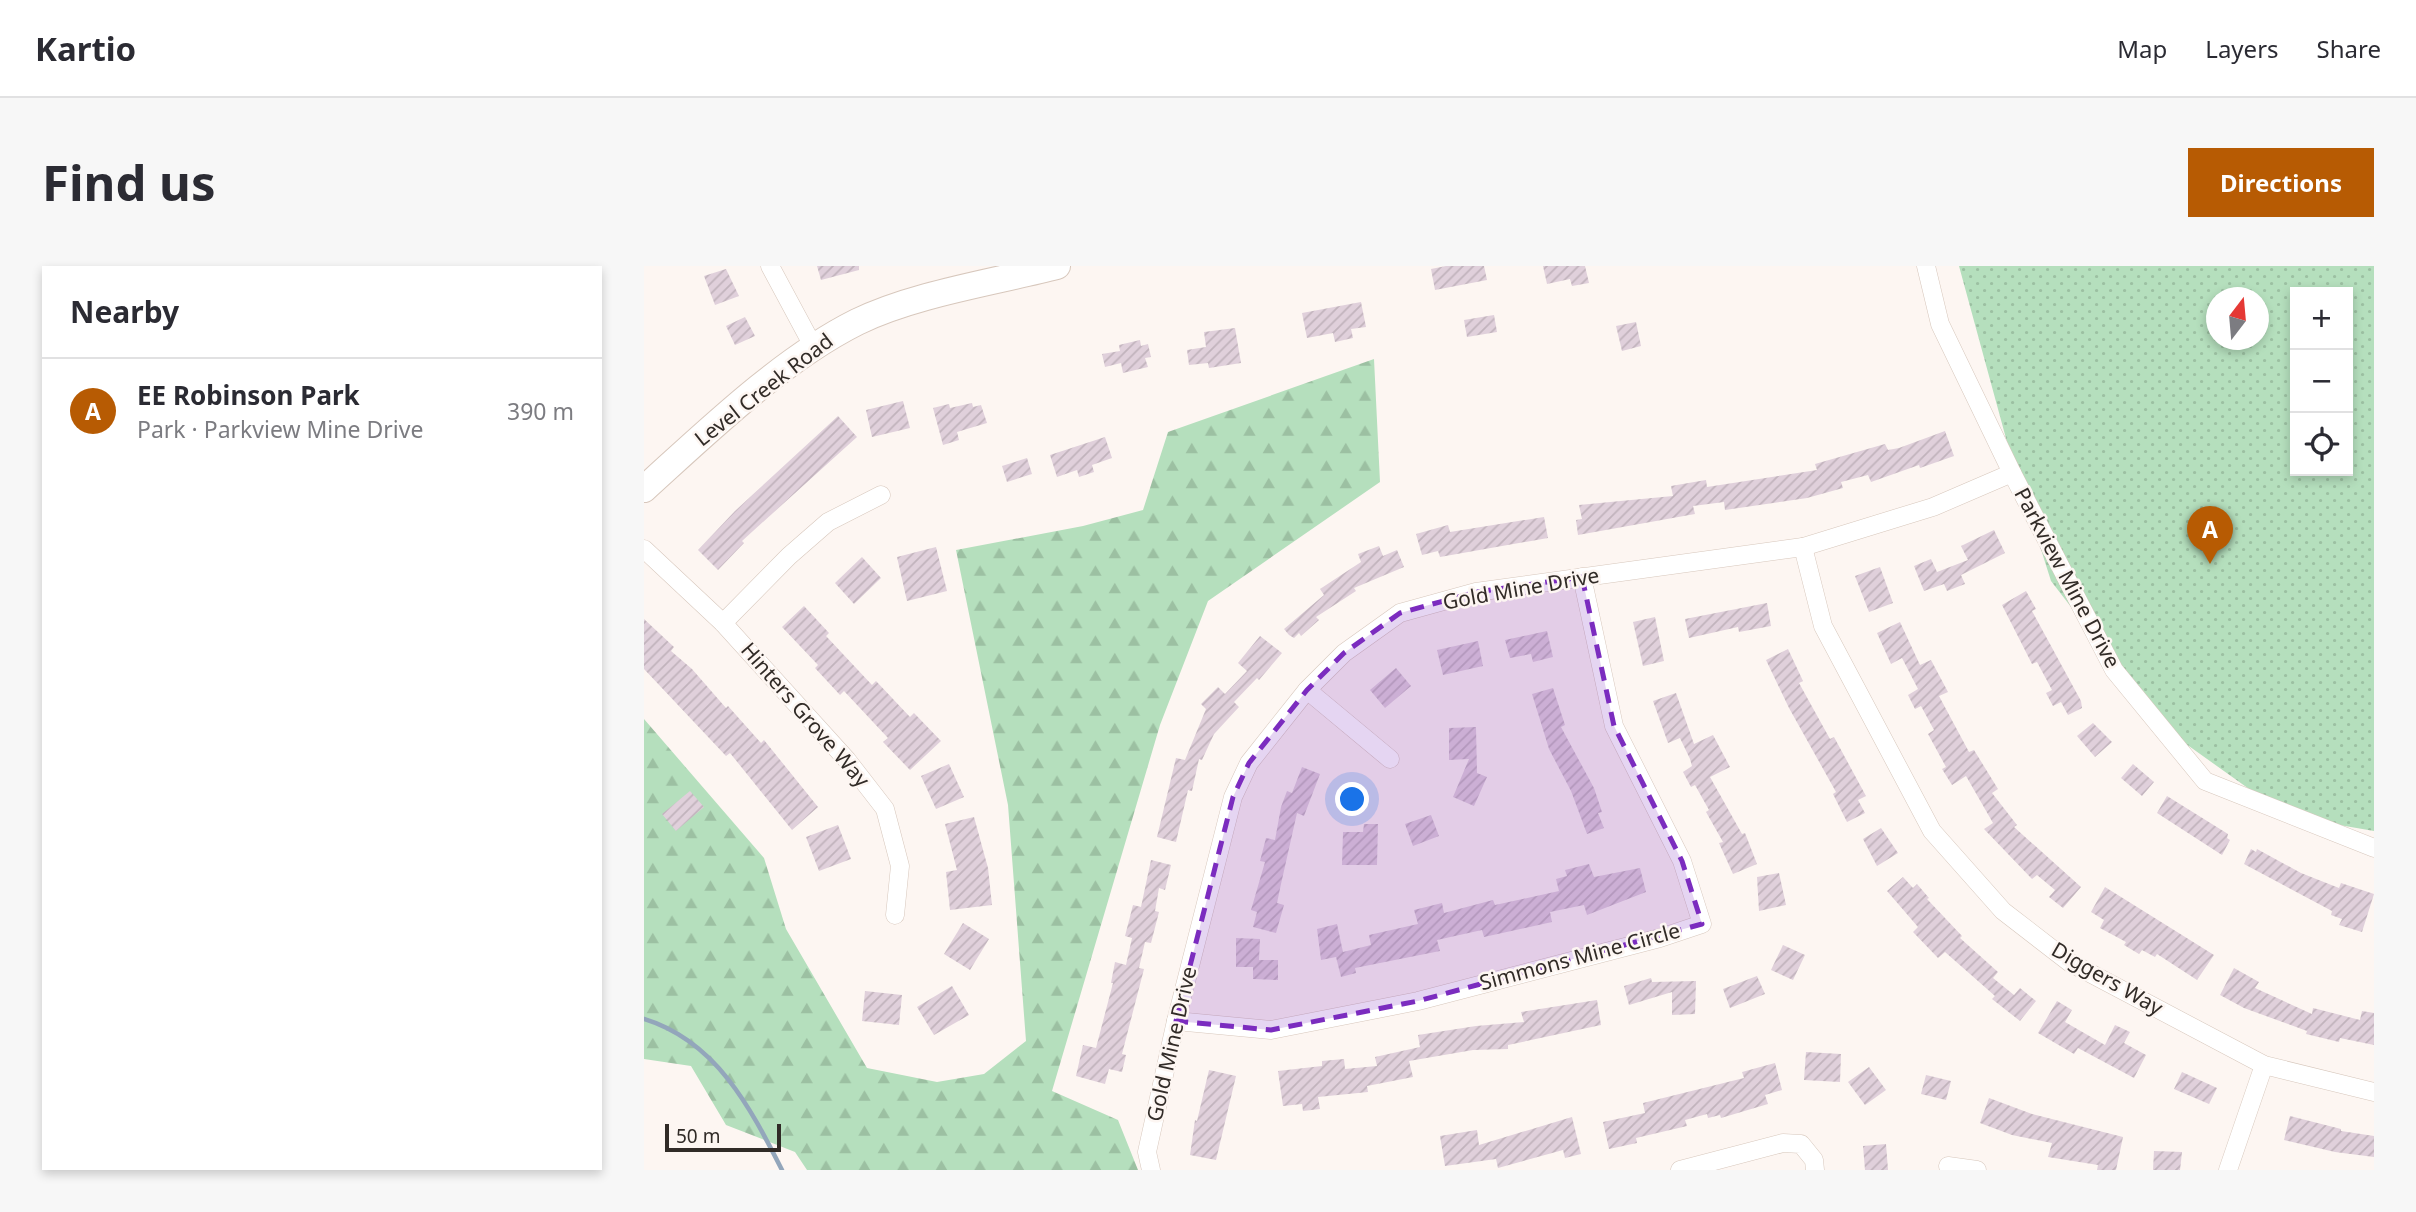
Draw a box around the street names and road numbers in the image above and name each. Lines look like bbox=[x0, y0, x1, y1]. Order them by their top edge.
street label: Level Creek Road bbox=[689, 326, 838, 452]
street label: Parkview Mine Drive bbox=[2008, 482, 2127, 673]
street label: Gold Mine Drive bbox=[1440, 560, 1601, 616]
street label: Hinters Grove Way bbox=[735, 636, 877, 793]
street label: Simmons Mine Circle bbox=[1476, 916, 1683, 996]
street label: Diggers Way bbox=[2047, 935, 2169, 1021]
street label: Gold Mine Drive bbox=[1140, 963, 1202, 1124]

